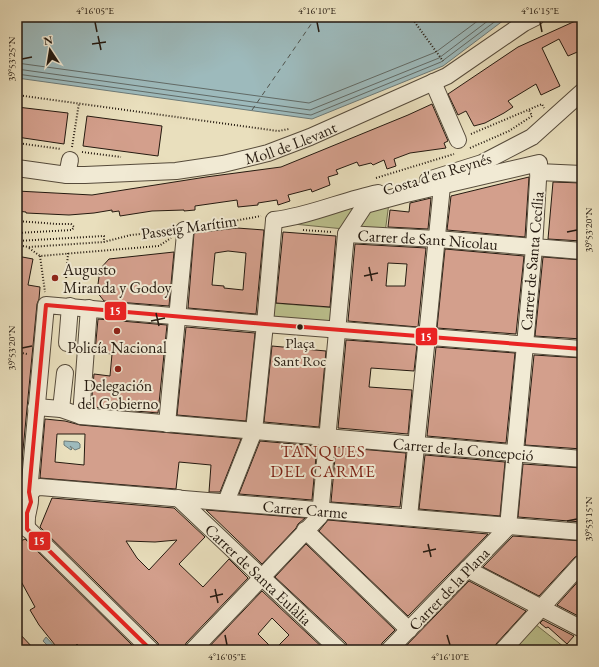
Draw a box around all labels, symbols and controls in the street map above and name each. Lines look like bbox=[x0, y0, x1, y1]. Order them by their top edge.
text: 4°16'05"E bbox=[76, 4, 114, 17]
text: 4°16'10"E bbox=[298, 4, 336, 17]
text: 4°16'15"E bbox=[521, 4, 559, 17]
north arrow bbox=[30, 30, 70, 70]
text: N bbox=[42, 32, 54, 48]
text: 39°53'25"N bbox=[5, 36, 18, 81]
street label: Moll de Llevant bbox=[243, 116, 340, 169]
street label: Costa d'en Reynés bbox=[380, 147, 494, 201]
street label: Carrer de Santa Cecília bbox=[515, 190, 549, 331]
text: 39°53'20"N bbox=[582, 207, 595, 252]
street label: Passeig Marítim bbox=[140, 210, 239, 244]
street label: Carrer de Sant Nicolau bbox=[357, 224, 499, 255]
place label: Augusto Miranda y Godoy bbox=[62, 259, 173, 298]
marker: Augusto Miranda y Godoy bbox=[50, 273, 60, 283]
line badge: 15 bbox=[104, 301, 127, 321]
text: 15 bbox=[109, 304, 121, 318]
marker: Plaça Sant Roc bbox=[295, 322, 305, 332]
text: 39°53'20"N bbox=[5, 325, 18, 370]
marker: Policía Nacional bbox=[112, 326, 122, 336]
line badge: 15 bbox=[415, 327, 438, 346]
text: 15 bbox=[420, 330, 432, 344]
place label: Plaça Sant Roc bbox=[274, 333, 326, 370]
place label: Policía Nacional bbox=[67, 337, 167, 358]
marker: Delegación del Gobierno bbox=[113, 364, 123, 374]
place label: Delegación del Gobierno bbox=[77, 375, 159, 414]
street label: Carrer de la Concepció bbox=[392, 432, 535, 465]
district label: TANQUES DEL CARME bbox=[270, 440, 376, 482]
street label: Carrer Carme bbox=[262, 495, 348, 523]
text: 39°53'15"N bbox=[582, 496, 595, 541]
street label: Carrer de Santa Eulàlia bbox=[201, 519, 317, 630]
line badge: 15 bbox=[28, 531, 51, 551]
text: 15 bbox=[33, 534, 45, 548]
street label: Carrer de la Plana bbox=[404, 542, 495, 635]
text: 4°16'05"E bbox=[208, 650, 246, 663]
text: 4°16'10"E bbox=[431, 650, 469, 663]

